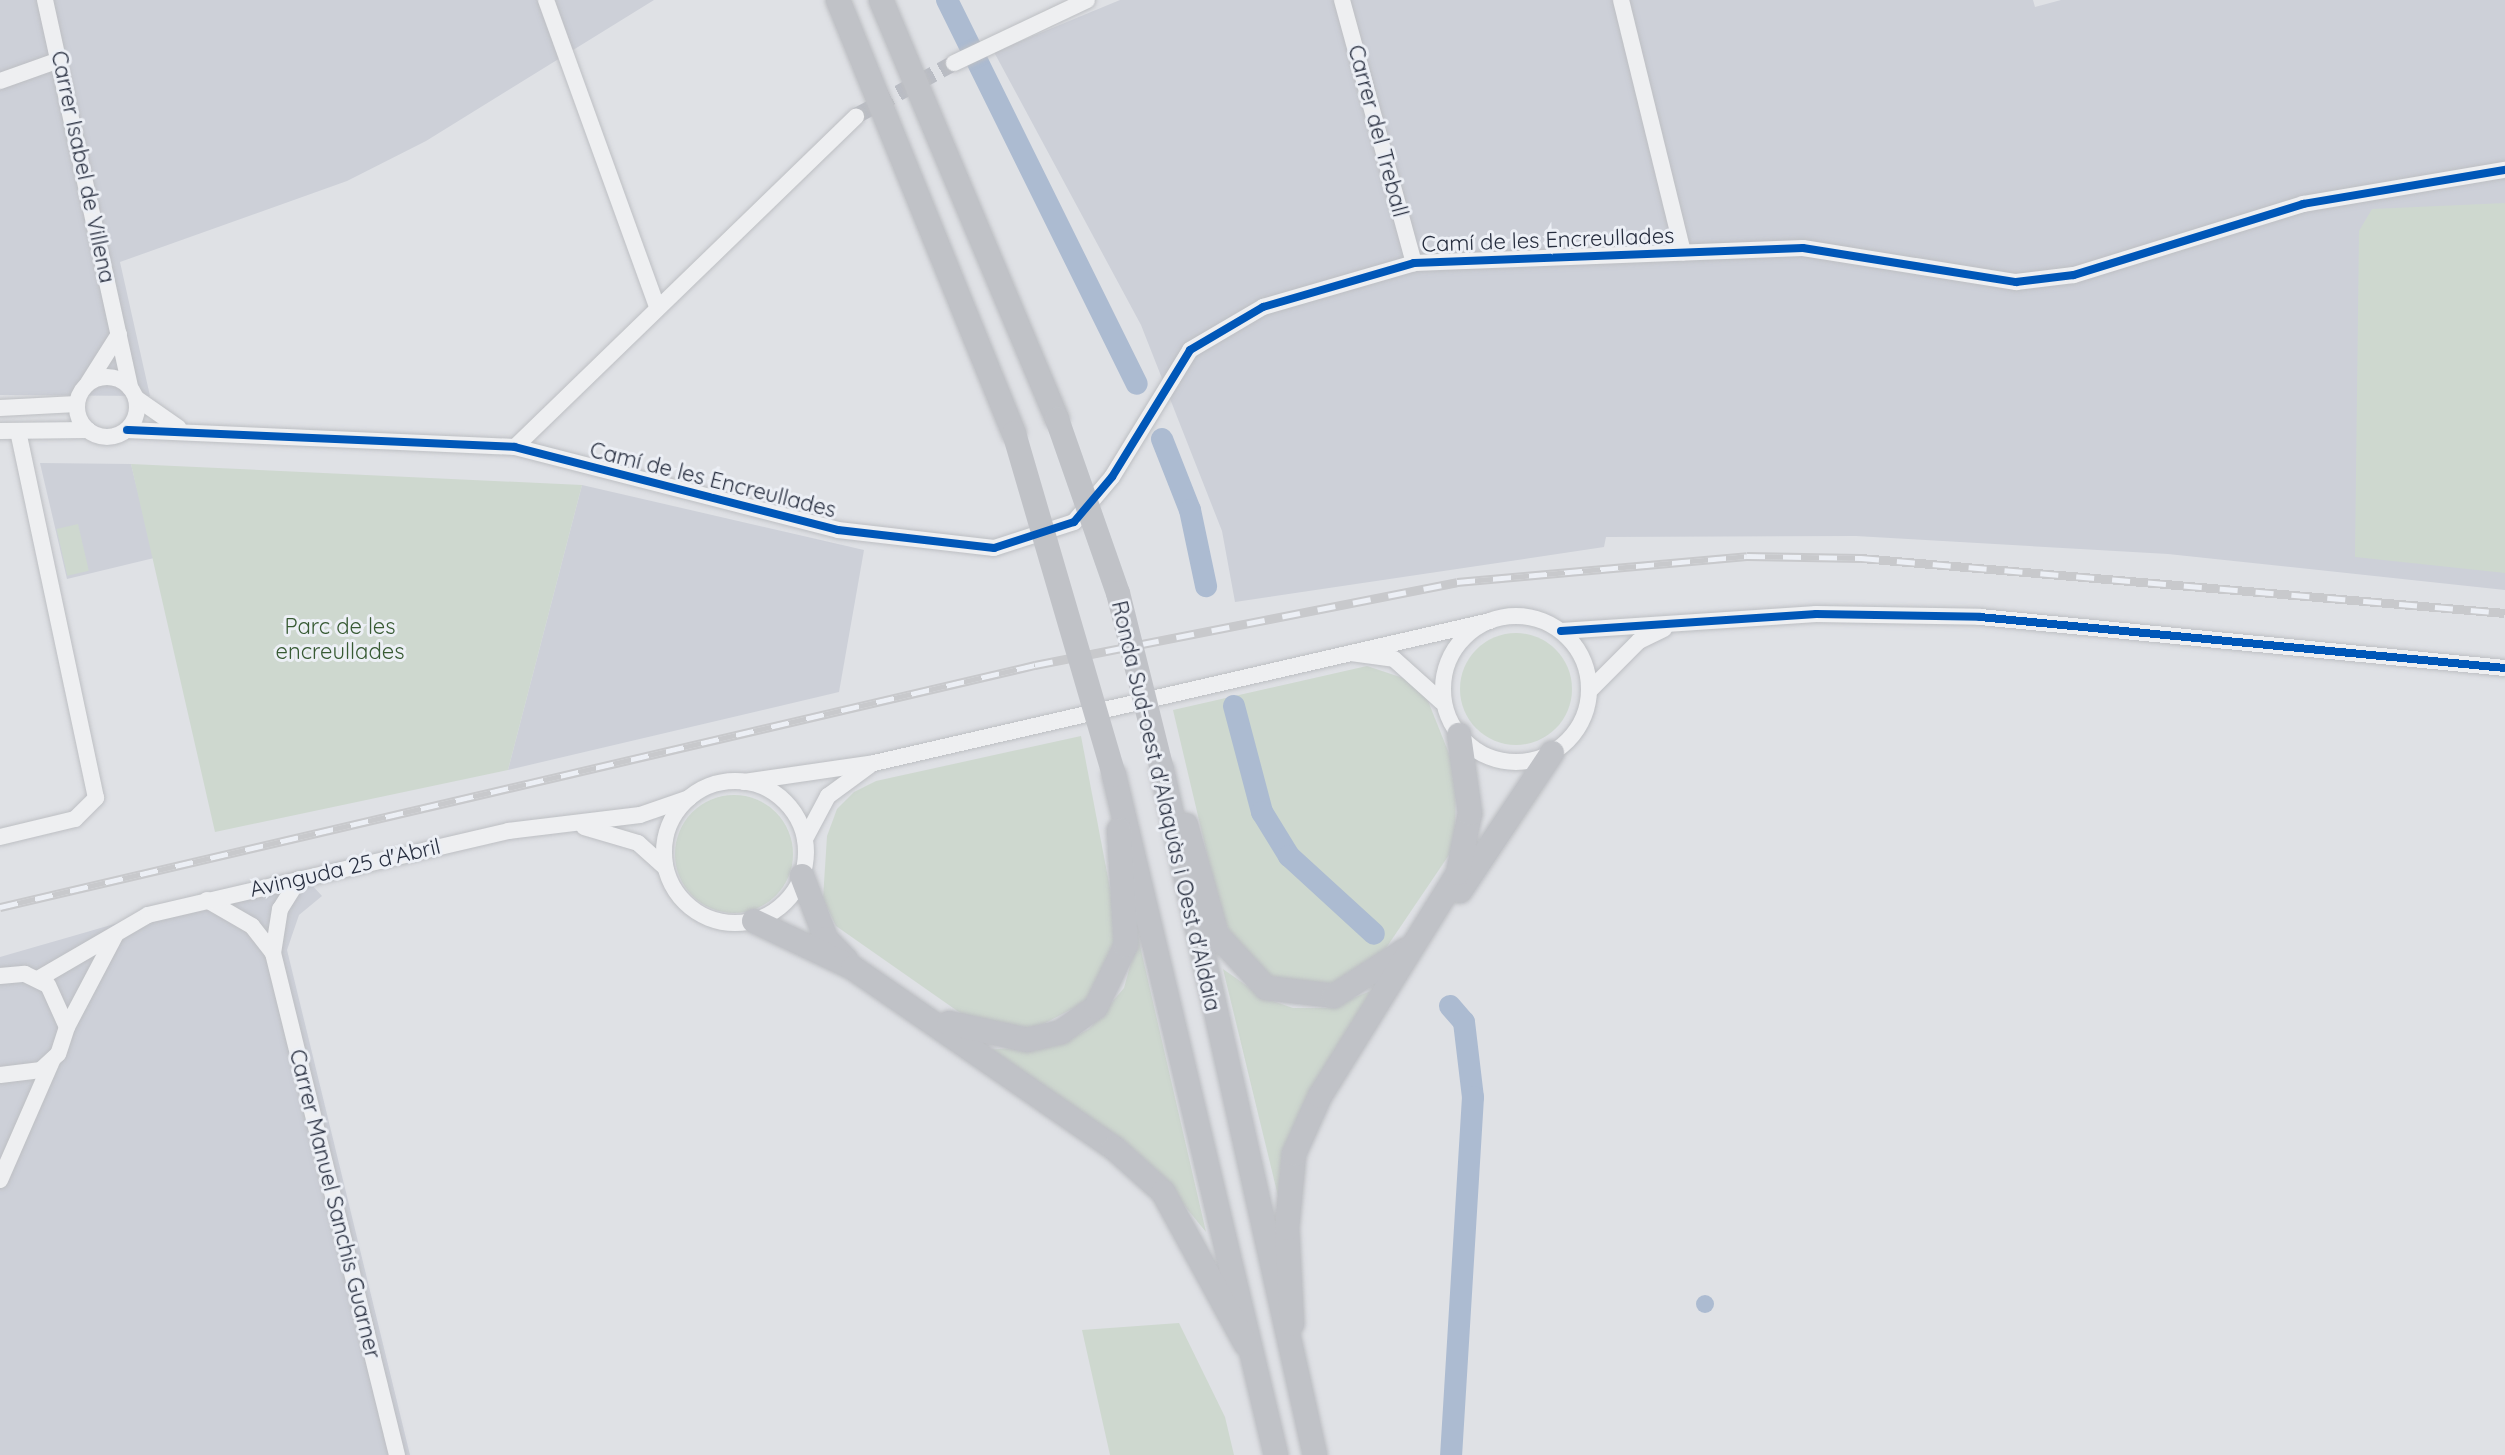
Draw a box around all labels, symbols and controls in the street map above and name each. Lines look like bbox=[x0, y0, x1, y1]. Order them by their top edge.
street label: Carrer del Treball bbox=[1342, 42, 1414, 220]
street label: Carrer Isabel de Villena bbox=[45, 48, 121, 286]
street label: Camí de les Encreullades bbox=[1421, 222, 1675, 258]
street label: Camí de les Encreullades bbox=[587, 437, 839, 523]
street label: Ronda Sud-oest d'Alaquàs i Oest d'Aldaia bbox=[1106, 598, 1226, 1014]
park label: Parc de les encreullades bbox=[275, 613, 405, 664]
street label: Avinguda 25 d'Abril bbox=[247, 833, 443, 903]
street label: Carrer Manuel Sanchis Guarner bbox=[284, 1047, 386, 1361]

